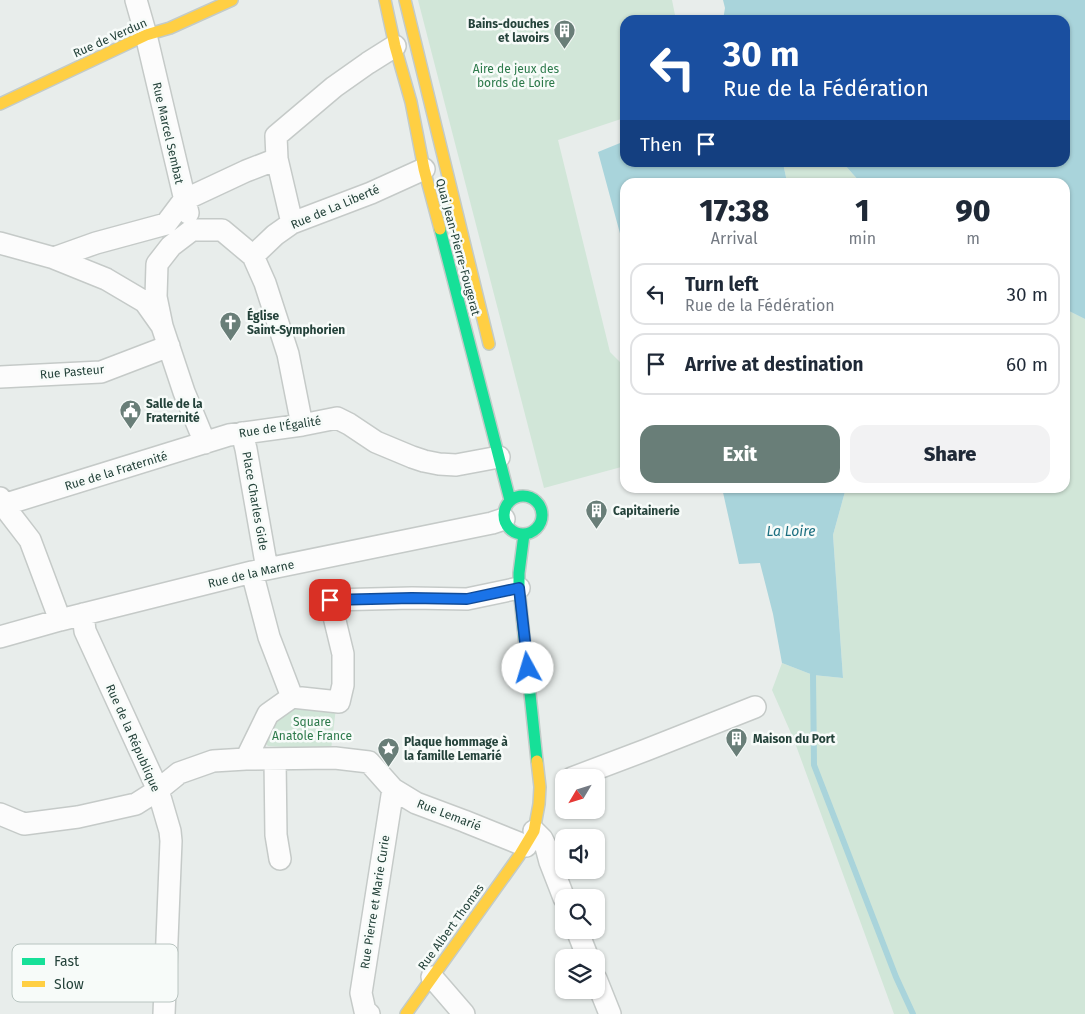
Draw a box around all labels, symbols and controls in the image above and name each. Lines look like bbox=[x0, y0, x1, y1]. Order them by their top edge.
street label: Rue de Verdun bbox=[71, 15, 149, 61]
place label: Bains-douches et lavoirs bbox=[468, 17, 549, 45]
building icon: Bains-douches et lavoirs bbox=[553, 19, 577, 50]
text: 30 m bbox=[723, 33, 800, 75]
icon: left bbox=[640, 35, 705, 100]
park label: Aire de jeux des bords de Loire bbox=[473, 62, 560, 90]
text: Rue de la Fédération bbox=[723, 75, 929, 102]
street label: Rue Marcel Sembat bbox=[149, 81, 187, 186]
icon: arrive bbox=[692, 130, 720, 158]
text: Then bbox=[640, 133, 682, 156]
street label: Quai Jean-Pierre-Fougerat bbox=[433, 177, 483, 318]
street label: Rue de La Liberté bbox=[289, 182, 381, 232]
text: 17:38 bbox=[699, 193, 769, 229]
text: 1 bbox=[855, 193, 869, 229]
text: 90 bbox=[956, 193, 991, 229]
text: Arrival bbox=[711, 229, 758, 248]
text: min bbox=[849, 229, 876, 248]
text: m bbox=[966, 229, 980, 248]
text: Turn left bbox=[685, 273, 759, 296]
icon: left bbox=[642, 280, 670, 308]
text: 30 m bbox=[1007, 283, 1048, 306]
text: Rue de la Fédération bbox=[685, 296, 835, 315]
place label: Église Saint-Symphorien bbox=[247, 307, 345, 337]
church icon: Église Saint-Symphorien bbox=[219, 311, 243, 342]
icon: arrive bbox=[642, 350, 670, 378]
text: Arrive at destination bbox=[685, 353, 864, 376]
text: 60 m bbox=[1006, 353, 1048, 376]
street label: Rue Pasteur bbox=[39, 362, 105, 382]
place label: Salle de la Fraternité bbox=[146, 397, 203, 425]
public building icon: Salle de la Fraternité bbox=[118, 399, 142, 430]
street label: Rue de l'Égalité bbox=[238, 413, 322, 440]
button: Exit bbox=[640, 425, 840, 483]
button: Share bbox=[850, 425, 1050, 483]
street label: Rue de la Fraternité bbox=[63, 449, 169, 493]
street label: Place Charles Gide bbox=[239, 450, 271, 552]
building icon: Capitainerie bbox=[585, 499, 609, 530]
place label: Capitainerie bbox=[613, 504, 680, 518]
water label: La Loire bbox=[767, 523, 815, 540]
street label: Rue de la Marne bbox=[207, 557, 295, 591]
pin bbox=[309, 579, 351, 621]
icon: arrive bbox=[316, 586, 344, 614]
position arrow bbox=[501, 641, 553, 693]
street label: Rue de la République bbox=[103, 682, 163, 794]
park label: Square Anatole France bbox=[272, 715, 352, 743]
building icon: Maison du Port bbox=[725, 727, 749, 758]
place label: Maison du Port bbox=[753, 732, 836, 746]
place label: Plaque hommage à la famille Lemarié bbox=[404, 735, 508, 763]
place icon: Plaque hommage à la famille Lemarié bbox=[376, 737, 400, 768]
north arrow bbox=[555, 769, 605, 819]
map controls bbox=[555, 769, 605, 999]
street label: Rue Lemarié bbox=[415, 796, 483, 834]
button: sound bbox=[555, 829, 605, 879]
street label: Rue Pierre et Marie Curie bbox=[358, 834, 392, 970]
street label: Rue Albert Thomas bbox=[415, 881, 487, 973]
button: search bbox=[555, 889, 605, 939]
legend bbox=[12, 944, 178, 1002]
button: layers bbox=[555, 949, 605, 999]
text: Fast bbox=[54, 953, 80, 970]
text: Slow bbox=[54, 976, 84, 993]

